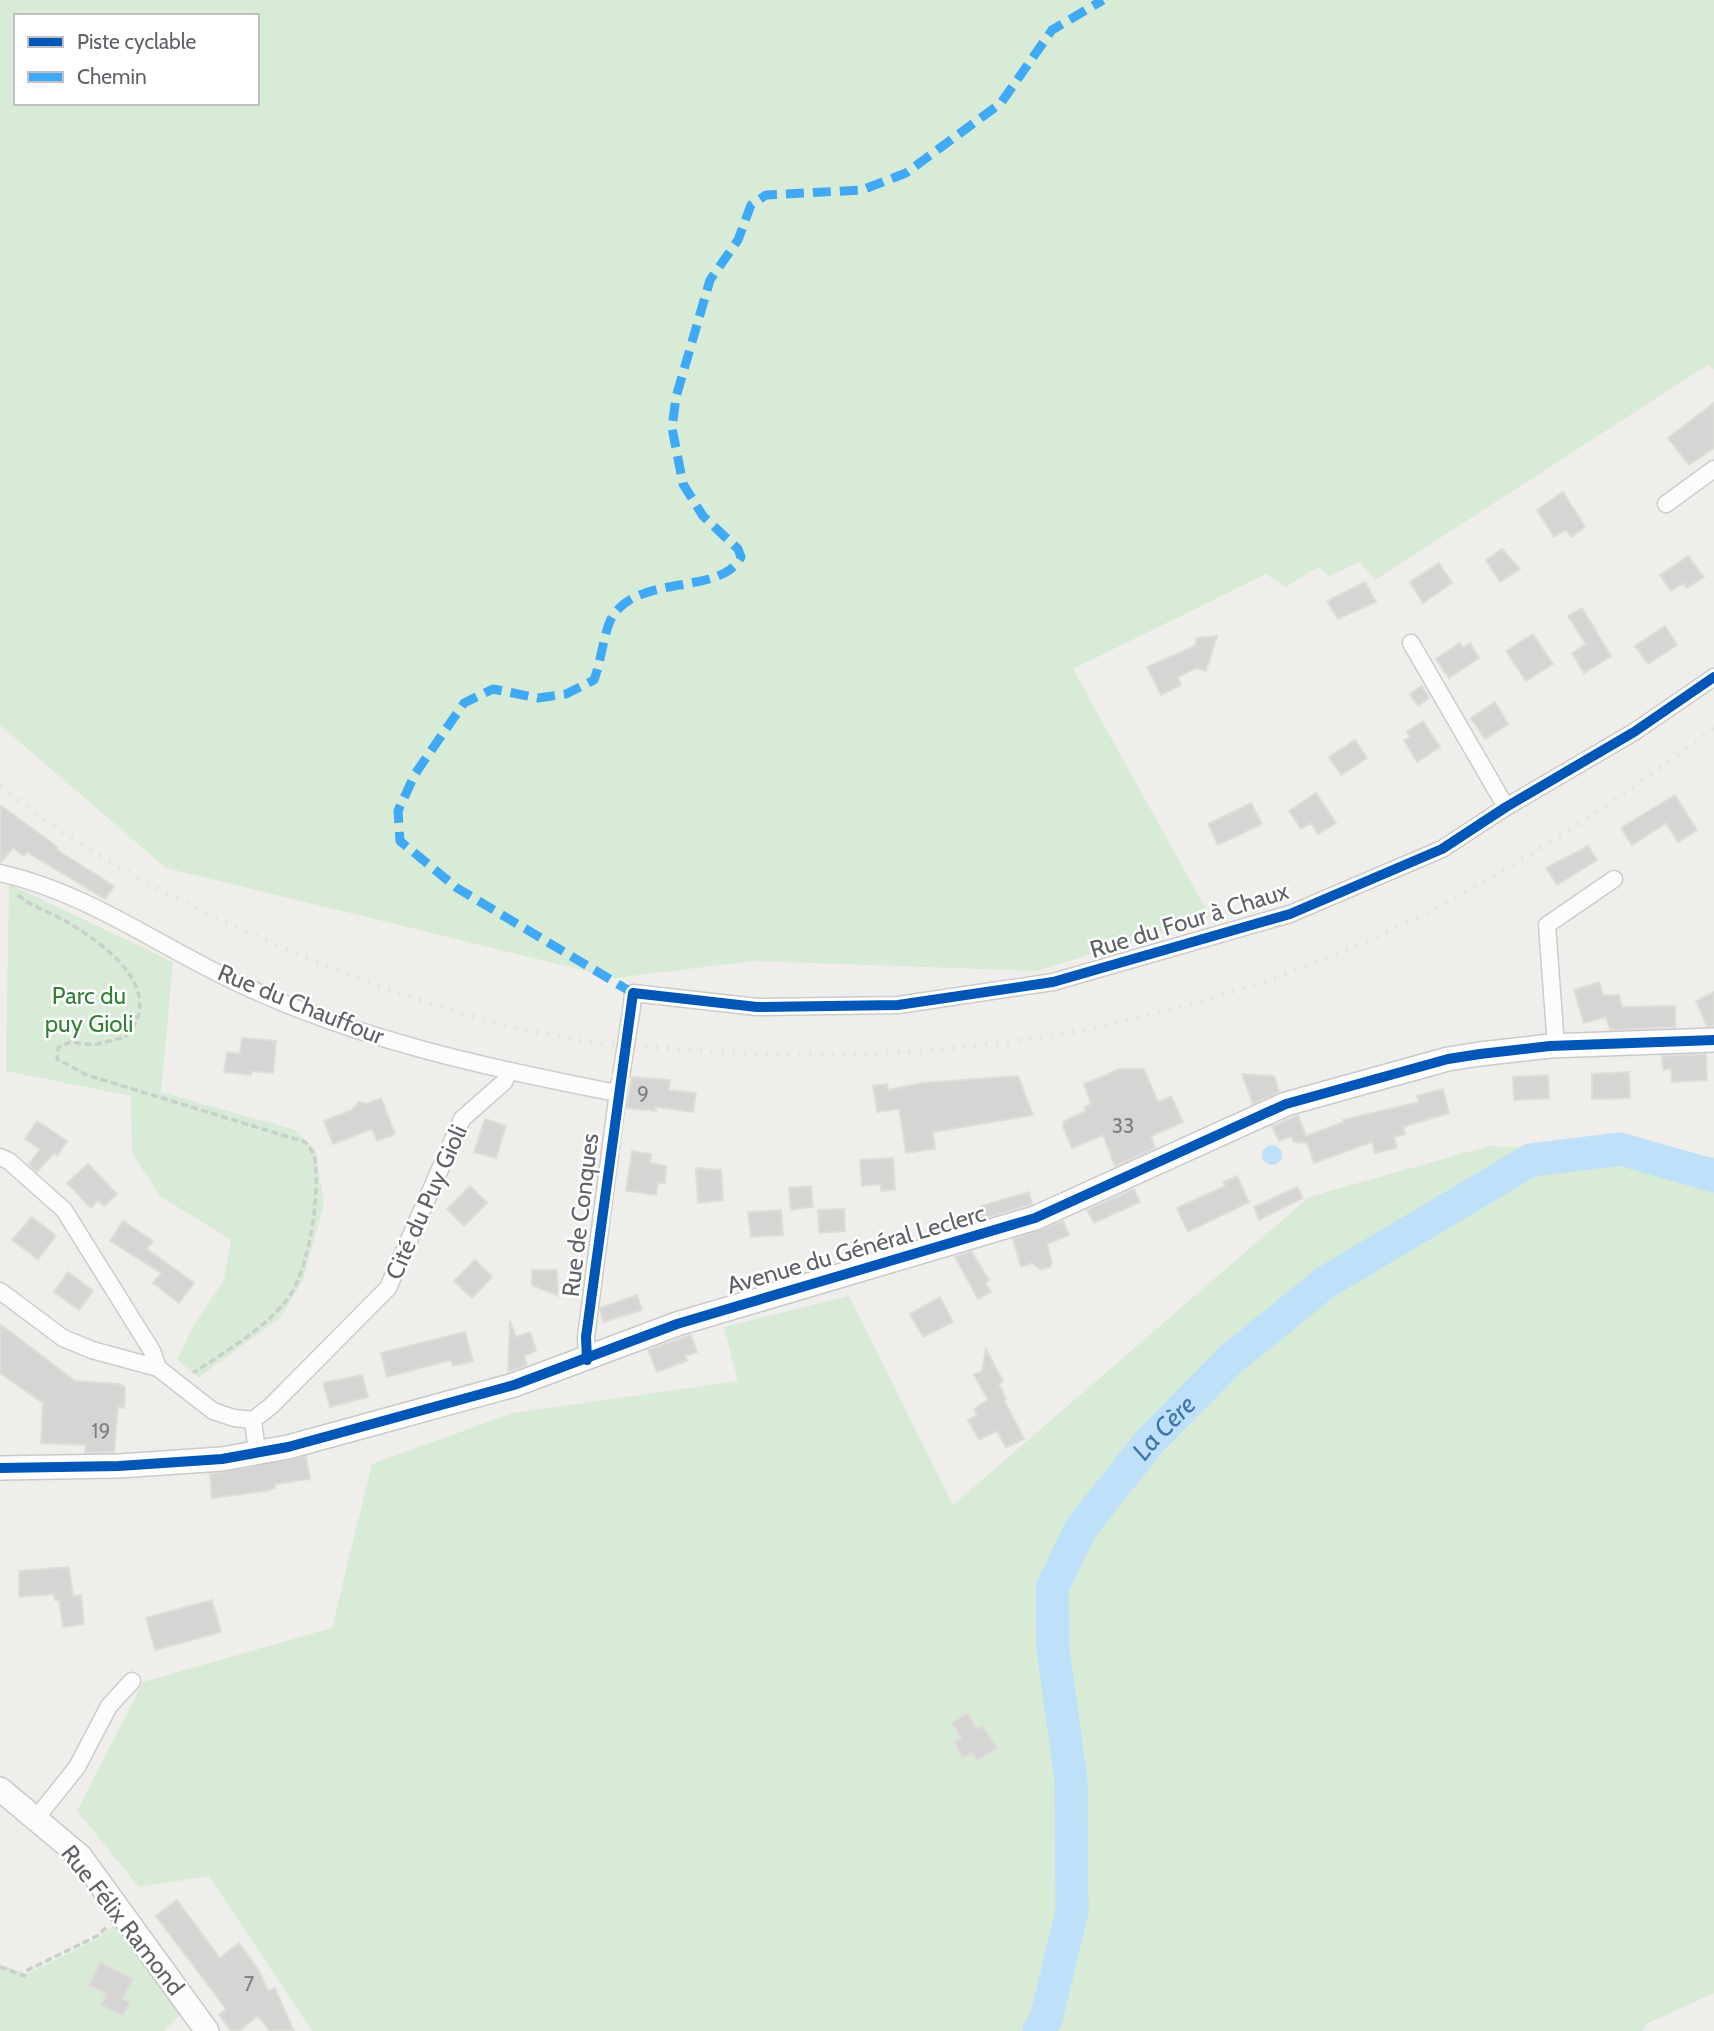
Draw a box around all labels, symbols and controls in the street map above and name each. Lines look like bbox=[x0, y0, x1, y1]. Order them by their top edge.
legend bbox=[14, 14, 259, 105]
text: Piste cyclable bbox=[77, 29, 197, 54]
text: Chemin bbox=[77, 64, 147, 89]
street label: Rue du Four à Chaux bbox=[1086, 876, 1292, 964]
street label: Rue du Chauffour bbox=[214, 957, 389, 1051]
park label: Parc du puy Gioli bbox=[45, 981, 133, 1038]
house number: 9 bbox=[637, 1081, 649, 1106]
house number: 33 bbox=[1112, 1113, 1134, 1138]
street label: Cité du Puy Gioli bbox=[379, 1120, 473, 1284]
street label: Rue de Conques bbox=[556, 1131, 604, 1299]
street label: Avenue du Général Leclerc bbox=[723, 1198, 989, 1300]
water label: La Cère bbox=[1125, 1389, 1202, 1466]
house number: 19 bbox=[92, 1418, 110, 1443]
street label: Rue Félix Ramond bbox=[55, 1839, 191, 2001]
house number: 7 bbox=[244, 1971, 255, 1996]

